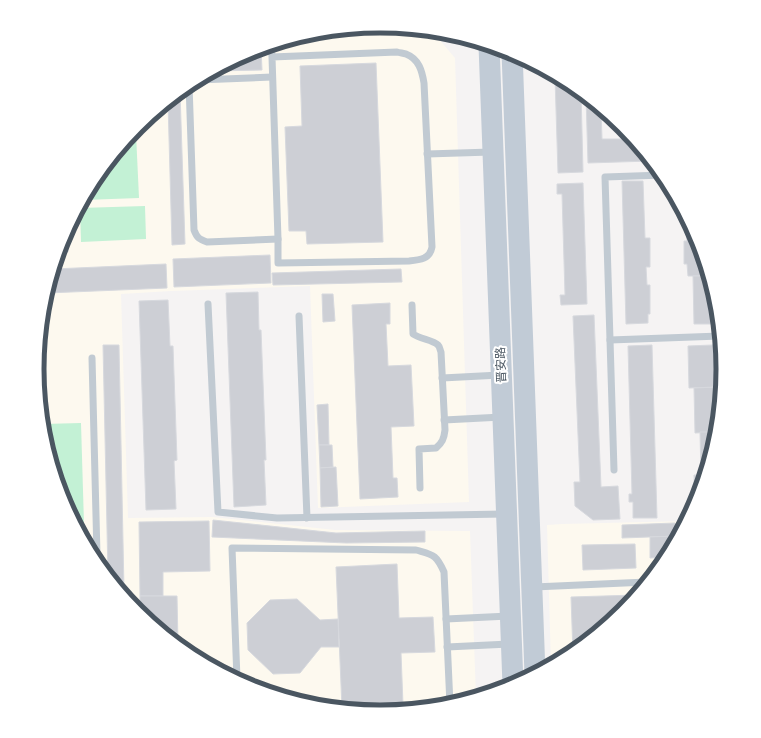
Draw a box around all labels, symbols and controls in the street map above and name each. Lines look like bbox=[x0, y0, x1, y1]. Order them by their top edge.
street label: 晋安路 bbox=[492, 347, 510, 383]

